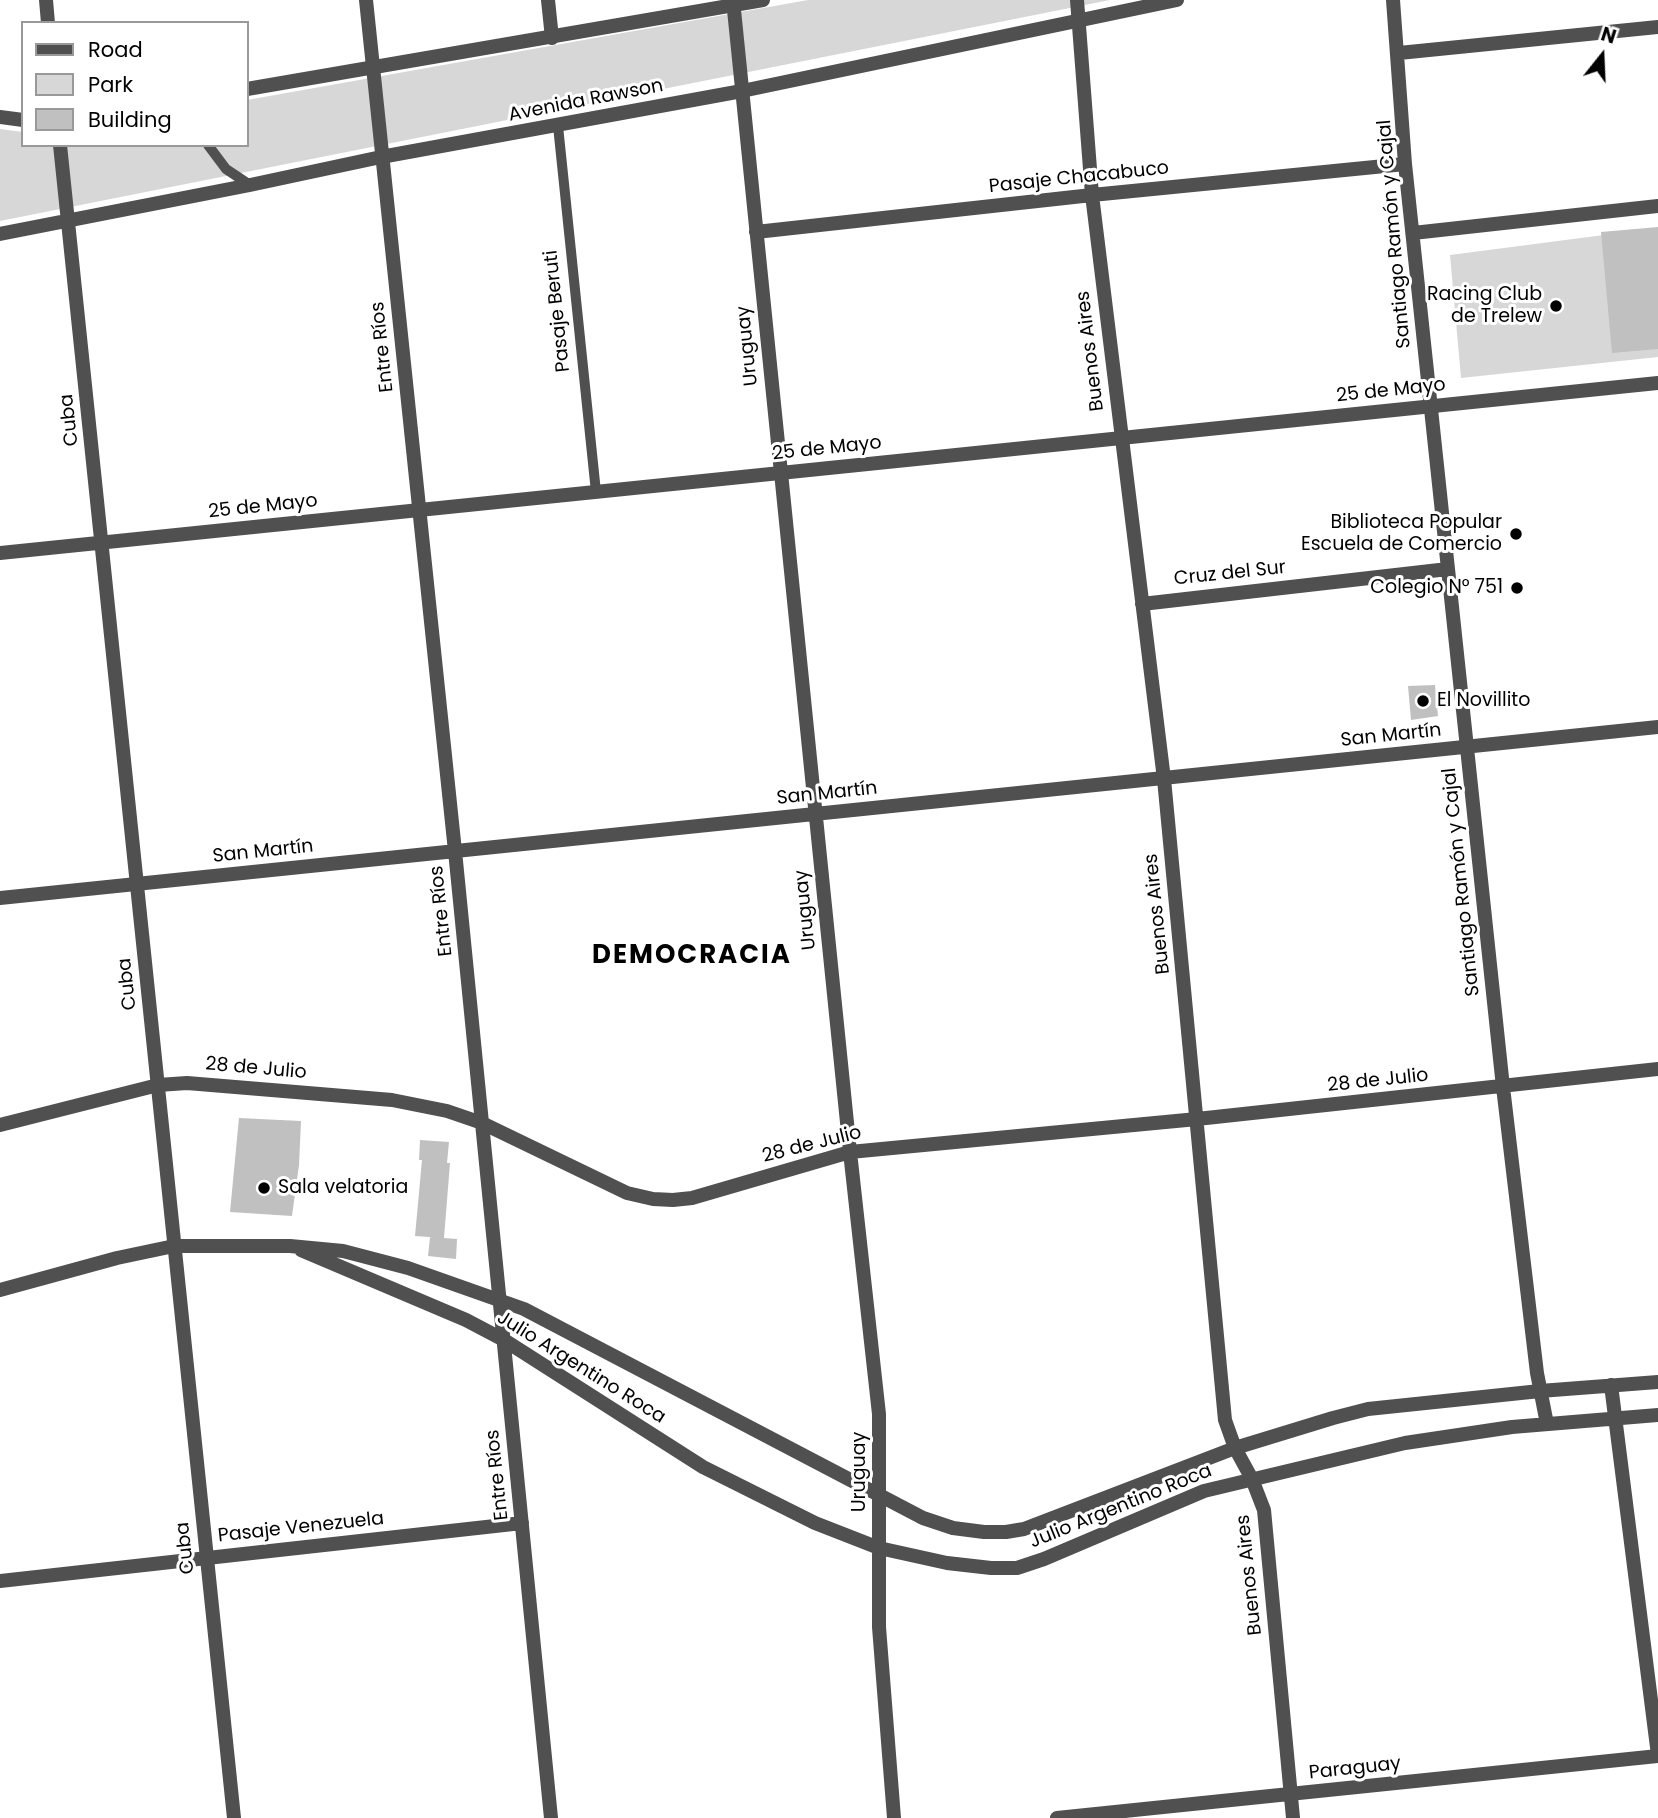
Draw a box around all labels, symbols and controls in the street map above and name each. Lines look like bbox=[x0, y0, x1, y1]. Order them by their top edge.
legend bbox=[21, 21, 248, 147]
north arrow bbox=[1567, 21, 1637, 91]
text: N bbox=[1598, 21, 1620, 51]
text: Road bbox=[88, 35, 143, 64]
text: Park bbox=[88, 70, 133, 99]
street label: Avenida Rawson bbox=[507, 75, 665, 127]
text: Building bbox=[88, 105, 172, 134]
street label: Santiago Ramón y Cajal bbox=[1374, 119, 1416, 349]
street label: Pasaje Chacabuco bbox=[988, 157, 1170, 199]
street label: Pasaje Beruti bbox=[540, 249, 576, 373]
place label: Racing Club de Trelew bbox=[1427, 284, 1542, 328]
street label: Buenos Aires bbox=[1072, 289, 1110, 413]
marker: Racing Club de Trelew bbox=[1548, 298, 1564, 314]
street label: Entre Ríos bbox=[367, 301, 399, 393]
street label: Uruguay bbox=[732, 305, 764, 387]
street label: 25 de Mayo bbox=[1335, 374, 1447, 408]
street label: Cuba bbox=[56, 393, 84, 447]
street label: 25 de Mayo bbox=[771, 432, 883, 466]
street label: 25 de Mayo bbox=[207, 490, 319, 524]
place label: Biblioteca Popular Escuela de Comercio bbox=[1301, 512, 1502, 556]
marker: Biblioteca Popular Escuela de Comercio bbox=[1508, 526, 1524, 542]
street label: Cruz del Sur bbox=[1173, 557, 1287, 591]
place label: Colegio N° 751 bbox=[1370, 577, 1503, 599]
marker: Colegio N° 751 bbox=[1509, 580, 1525, 596]
place label: El Novillito bbox=[1437, 690, 1530, 712]
marker: El Novillito bbox=[1415, 693, 1431, 709]
street label: San Martín bbox=[1339, 719, 1443, 753]
street label: Santiago Ramón y Cajal bbox=[1439, 767, 1485, 997]
street label: San Martín bbox=[775, 777, 879, 811]
street label: San Martín bbox=[211, 835, 315, 869]
street label: Buenos Aires bbox=[1140, 853, 1176, 975]
street label: Entre Ríos bbox=[426, 865, 458, 957]
street label: Uruguay bbox=[790, 869, 822, 951]
district label: DEMOCRACIA bbox=[593, 940, 791, 972]
street label: Cuba bbox=[114, 957, 142, 1011]
street label: 28 de Julio bbox=[204, 1053, 308, 1085]
street label: 28 de Julio bbox=[1326, 1064, 1430, 1098]
street label: 28 de Julio bbox=[760, 1122, 864, 1168]
place label: Sala velatoria bbox=[278, 1177, 408, 1199]
marker: Sala velatoria bbox=[256, 1180, 272, 1196]
street label: Julio Argentino Roca bbox=[492, 1307, 670, 1429]
street label: Entre Ríos bbox=[482, 1429, 514, 1521]
street label: Uruguay bbox=[849, 1432, 871, 1512]
street label: Julio Argentino Roca bbox=[1027, 1460, 1215, 1554]
street label: Pasaje Venezuela bbox=[217, 1508, 385, 1548]
street label: Buenos Aires bbox=[1232, 1514, 1268, 1636]
street label: Cuba bbox=[172, 1521, 200, 1575]
street label: Paraguay bbox=[1308, 1753, 1402, 1785]

